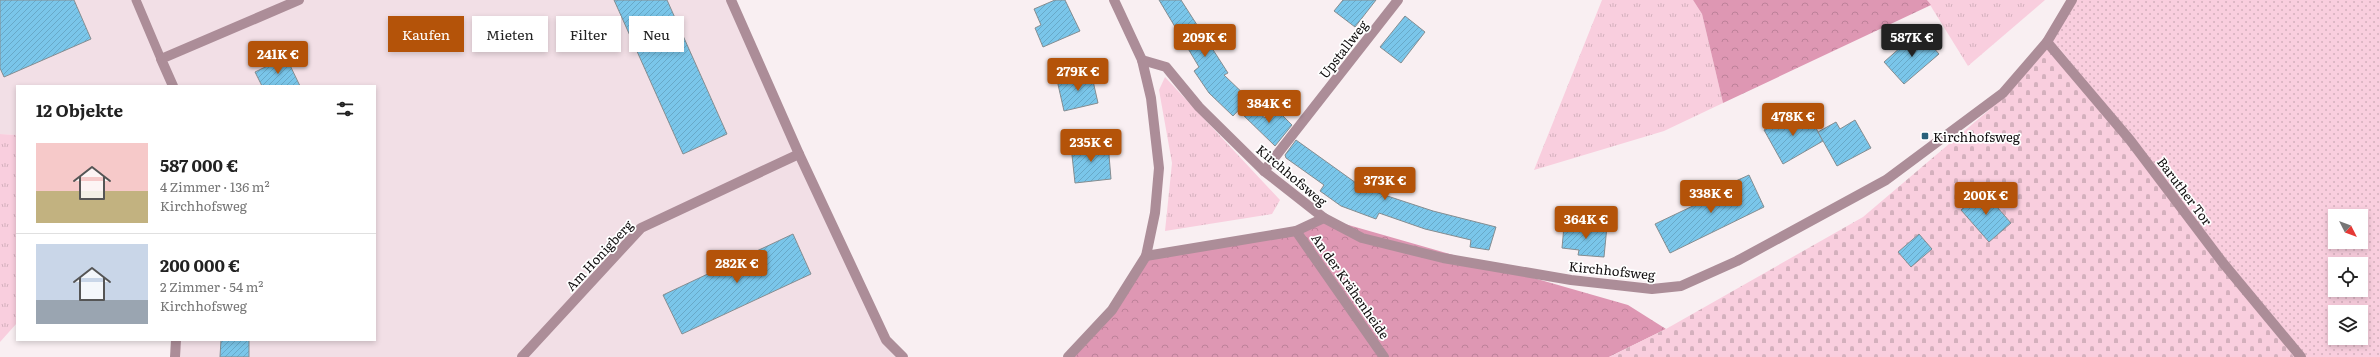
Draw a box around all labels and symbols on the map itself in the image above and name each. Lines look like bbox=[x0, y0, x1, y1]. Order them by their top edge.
street label: Upstallweg bbox=[1314, 15, 1372, 82]
pin: 209K € bbox=[1172, 24, 1238, 58]
pin: 587K € bbox=[1879, 24, 1945, 58]
pin: 241K € bbox=[245, 41, 311, 75]
pin: 279K € bbox=[1045, 58, 1111, 92]
pin: 384K € bbox=[1236, 90, 1302, 124]
pin: 478K € bbox=[1760, 103, 1826, 137]
place label: Kirchhofsweg bbox=[1933, 127, 2021, 146]
pin: 235K € bbox=[1058, 129, 1124, 163]
marker: Kirchhofsweg bbox=[1920, 131, 1930, 141]
street label: Kirchhofsweg bbox=[1253, 140, 1332, 211]
street label: Baruther Tor bbox=[2153, 153, 2217, 230]
pin: 373K € bbox=[1352, 167, 1418, 201]
pin: 338K € bbox=[1678, 180, 1744, 214]
pin: 200K € bbox=[1953, 182, 2019, 216]
pin: 364K € bbox=[1553, 206, 1619, 240]
north arrow bbox=[2328, 209, 2368, 249]
street label: Am Honigberg bbox=[561, 215, 637, 295]
street label: An der Krähenheide bbox=[1307, 230, 1395, 343]
pin: 282K € bbox=[704, 250, 770, 284]
street label: Kirchhofsweg bbox=[1568, 256, 1657, 284]

